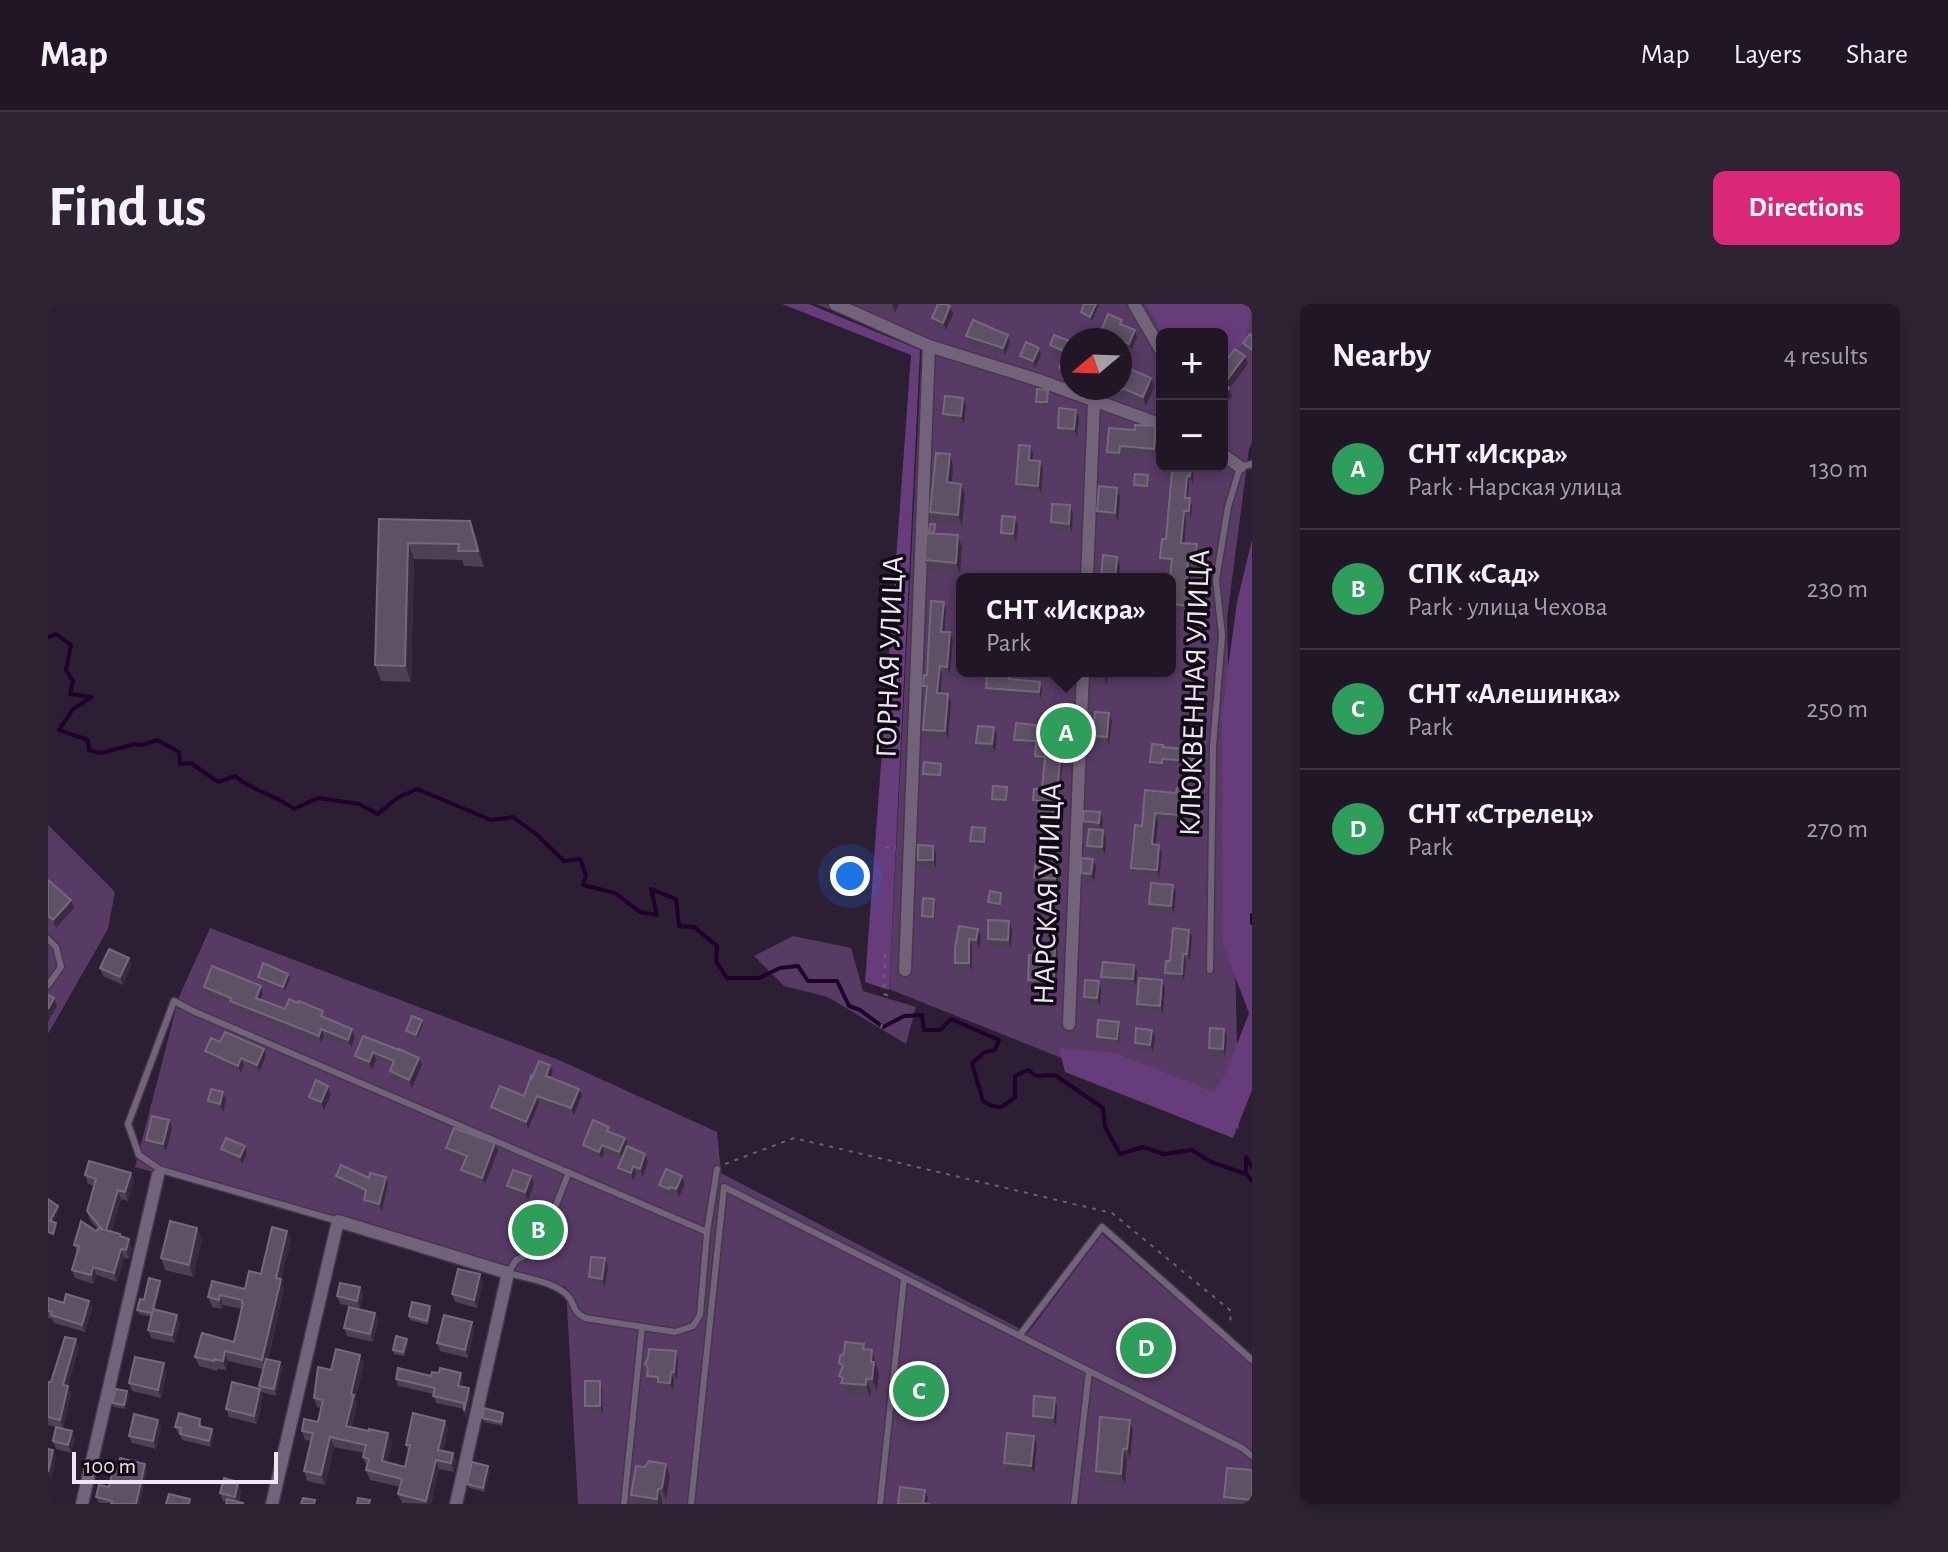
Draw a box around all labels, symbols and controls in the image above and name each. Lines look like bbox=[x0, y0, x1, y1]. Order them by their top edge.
text: Map bbox=[40, 36, 108, 74]
text: Map bbox=[1641, 41, 1690, 69]
text: Layers bbox=[1734, 41, 1802, 69]
text: Share bbox=[1846, 41, 1908, 69]
button: Directions bbox=[1713, 171, 1900, 245]
text: Find us bbox=[48, 180, 206, 236]
north arrow bbox=[1060, 328, 1132, 400]
map controls bbox=[1156, 328, 1228, 472]
button: + bbox=[1156, 328, 1228, 400]
text: Nearby bbox=[1332, 339, 1431, 373]
text: 4 results bbox=[1784, 343, 1868, 369]
button: − bbox=[1156, 400, 1228, 472]
text: СНТ «Искра» bbox=[1408, 439, 1568, 469]
text: A bbox=[1350, 456, 1366, 482]
text: 130 m bbox=[1810, 456, 1868, 482]
text: Park · Нарская улица bbox=[1408, 474, 1622, 500]
street label: КЛЮКВЕННАЯ УЛИЦА bbox=[1175, 549, 1215, 837]
street label: ГОРНАЯ УЛИЦА bbox=[871, 556, 909, 758]
text: СПК «Сад» bbox=[1408, 559, 1541, 589]
popup bbox=[956, 573, 1176, 677]
text: B bbox=[1350, 576, 1366, 602]
text: 230 m bbox=[1807, 576, 1868, 602]
text: Park · улица Чехова bbox=[1408, 594, 1608, 620]
text: СНТ «Искра» bbox=[986, 595, 1146, 625]
text: Park bbox=[986, 630, 1031, 656]
text: СНТ «Алешинка» bbox=[1408, 679, 1621, 709]
text: C bbox=[1351, 696, 1365, 722]
text: 250 m bbox=[1806, 696, 1868, 722]
pin: A bbox=[1040, 703, 1092, 763]
text: Park bbox=[1408, 714, 1453, 740]
street label: НАРСКАЯ УЛИЦА bbox=[1029, 783, 1067, 1005]
text: СНТ «Стрелец» bbox=[1408, 799, 1594, 829]
text: D bbox=[1349, 816, 1367, 842]
text: 270 m bbox=[1807, 816, 1868, 842]
text: Park bbox=[1408, 834, 1453, 860]
your location bbox=[830, 856, 870, 896]
pin: B bbox=[512, 1200, 564, 1260]
pin: D bbox=[1120, 1318, 1172, 1378]
pin: C bbox=[893, 1361, 945, 1421]
scale bar bbox=[72, 1448, 278, 1484]
text: 100 m bbox=[84, 1455, 136, 1477]

